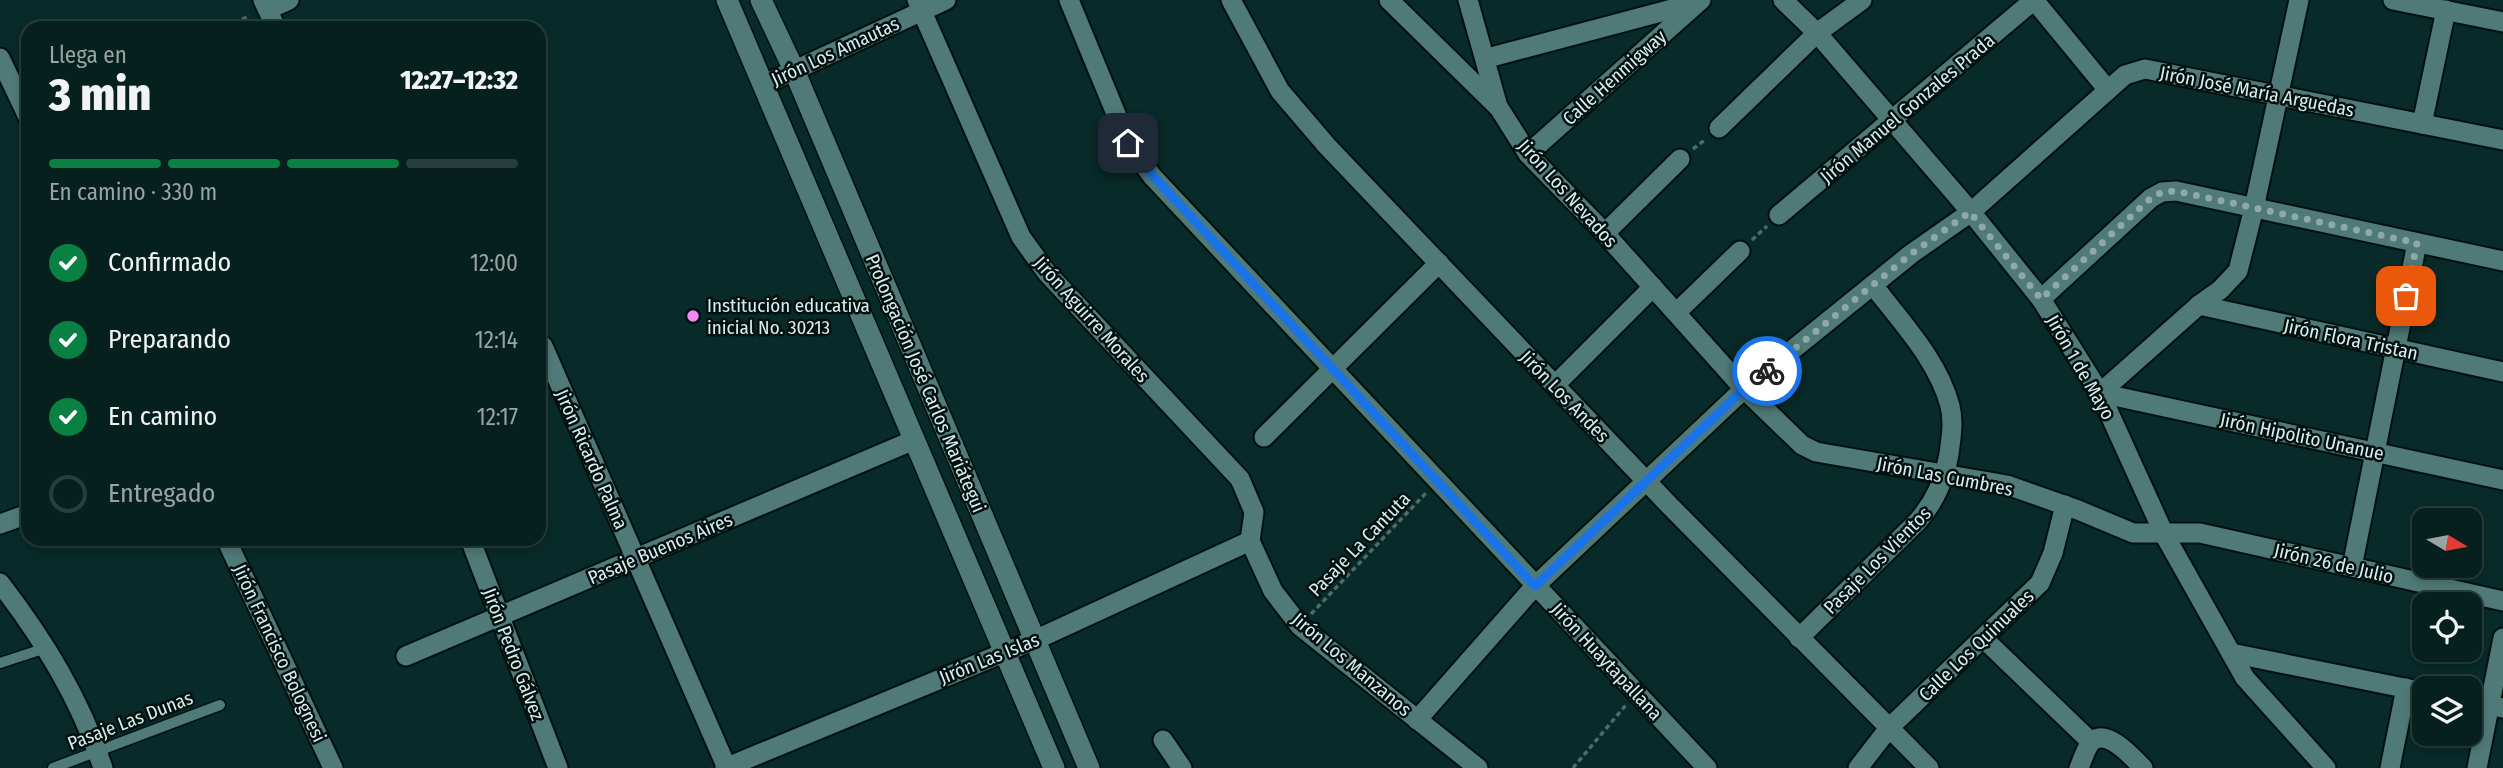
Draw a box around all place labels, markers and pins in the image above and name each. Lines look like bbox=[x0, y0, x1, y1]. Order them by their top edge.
pin bbox=[1098, 113, 1158, 173]
pin bbox=[2376, 266, 2436, 326]
place label: Institución educativa inicial No. 30213 bbox=[707, 294, 870, 339]
marker: Institución educativa inicial No. 30213 bbox=[685, 308, 701, 324]

